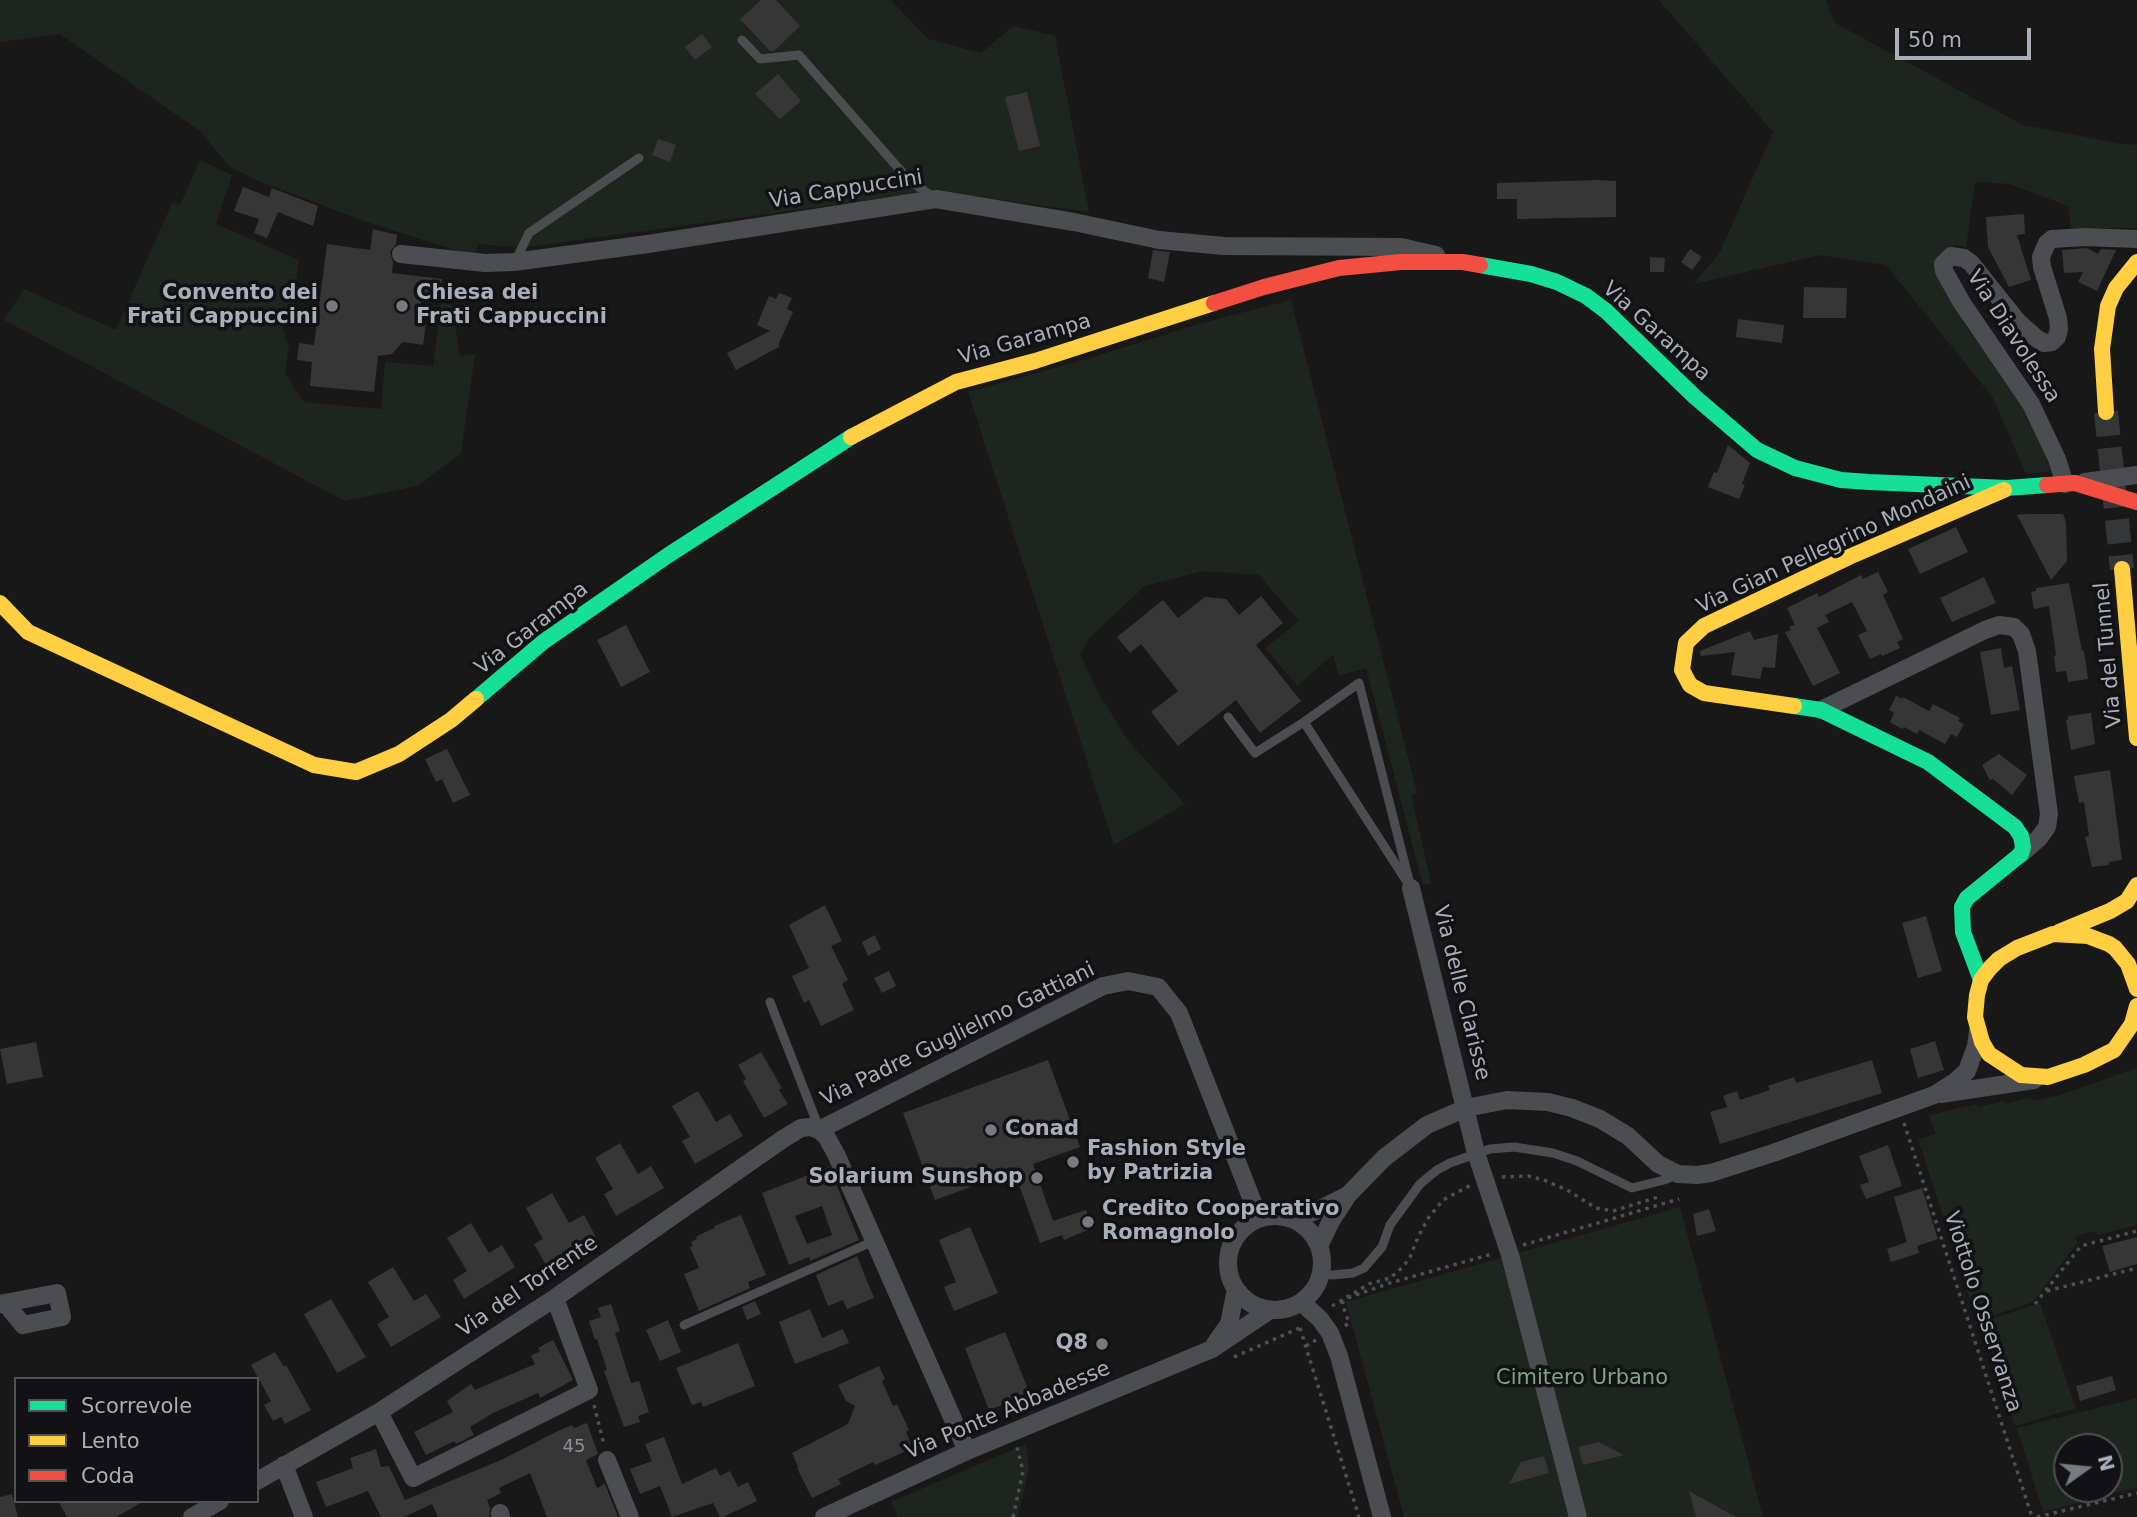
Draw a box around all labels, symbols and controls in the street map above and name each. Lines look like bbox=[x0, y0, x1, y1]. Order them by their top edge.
scale bar bbox=[1899, 14, 2036, 58]
text: 50 m bbox=[1908, 28, 1962, 52]
street label: Via Cappuccini bbox=[768, 165, 924, 215]
street label: Via Diavolessa bbox=[1961, 266, 2065, 408]
street label: Via Garampa bbox=[1597, 277, 1715, 387]
place label: Convento dei Frati Cappuccini bbox=[127, 281, 318, 331]
place label: Chiesa dei Frati Cappuccini bbox=[416, 281, 607, 331]
marker: Convento dei Frati Cappuccini bbox=[324, 298, 340, 314]
marker: Chiesa dei Frati Cappuccini bbox=[394, 298, 410, 314]
street label: Via Garampa bbox=[956, 309, 1094, 371]
street label: Via Gian Pellegrino Mondaini bbox=[1693, 470, 1975, 620]
street label: Via Garampa bbox=[470, 577, 594, 681]
street label: Via del Tunnel bbox=[2090, 581, 2128, 729]
street label: Via delle Clarisse bbox=[1427, 903, 1495, 1083]
street label: Via Padre Guglielmo Gattiani bbox=[817, 958, 1099, 1112]
place label: Conad bbox=[1005, 1117, 1079, 1143]
marker: Conad bbox=[983, 1122, 999, 1138]
place label: Fashion Style by Patrizia bbox=[1087, 1137, 1246, 1187]
marker: Fashion Style by Patrizia bbox=[1065, 1154, 1081, 1170]
place label: Solarium Sunshop bbox=[808, 1165, 1023, 1191]
marker: Solarium Sunshop bbox=[1029, 1170, 1045, 1186]
place label: Credito Cooperativo Romagnolo bbox=[1102, 1197, 1339, 1247]
street label: Viottolo Osservanza bbox=[1938, 1208, 2026, 1416]
marker: Credito Cooperativo Romagnolo bbox=[1080, 1214, 1096, 1230]
street label: Via del Torrente bbox=[453, 1231, 603, 1343]
place label: Q8 bbox=[1056, 1331, 1088, 1357]
marker: Q8 bbox=[1094, 1336, 1110, 1352]
street label: Via Ponte Abbadesse bbox=[902, 1356, 1114, 1466]
park label: Cimitero Urbano bbox=[1496, 1366, 1668, 1392]
legend bbox=[14, 1377, 259, 1503]
text: Scorrevole bbox=[81, 1394, 192, 1418]
text: Lento bbox=[81, 1429, 140, 1453]
north arrow bbox=[2053, 1433, 2123, 1503]
house number: 45 bbox=[563, 1436, 585, 1458]
text: N bbox=[2094, 1453, 2119, 1474]
text: Coda bbox=[81, 1464, 135, 1488]

